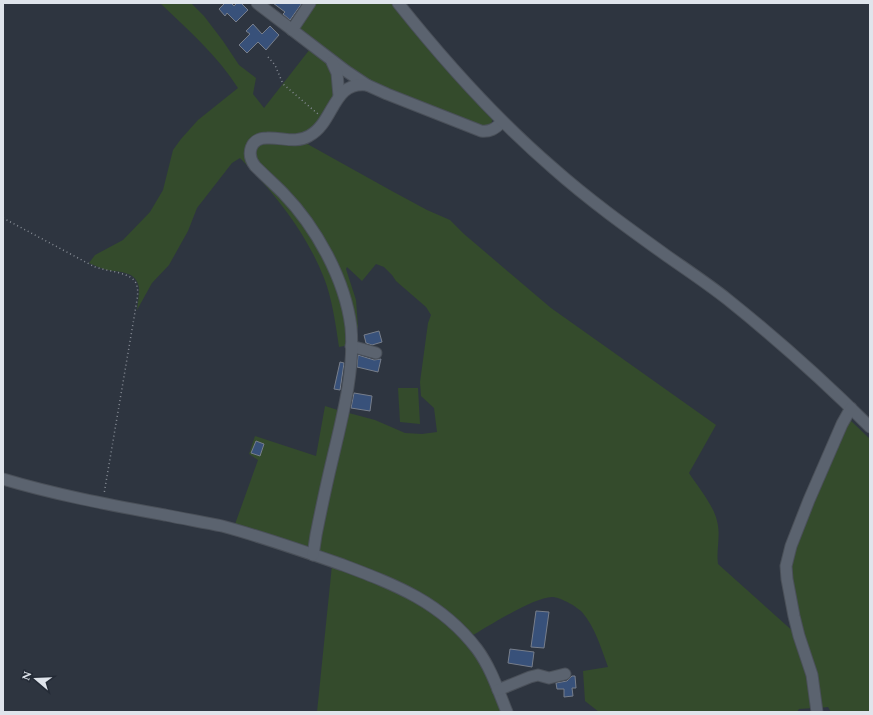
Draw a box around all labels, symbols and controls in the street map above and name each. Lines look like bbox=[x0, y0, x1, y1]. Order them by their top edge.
north arrow bbox=[16, 659, 56, 699]
text: N bbox=[18, 669, 37, 683]

